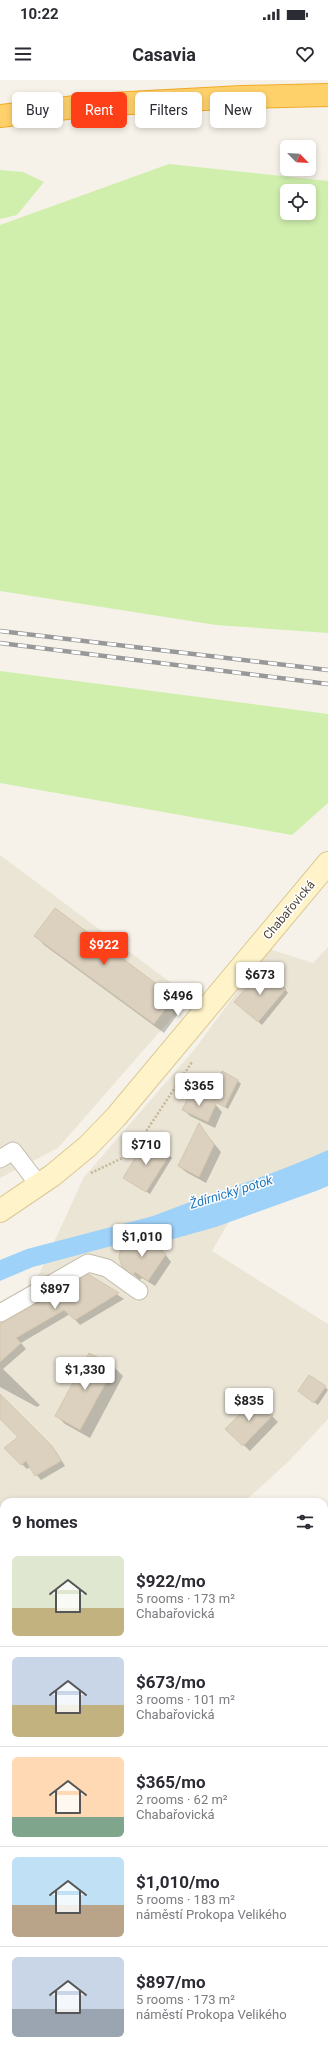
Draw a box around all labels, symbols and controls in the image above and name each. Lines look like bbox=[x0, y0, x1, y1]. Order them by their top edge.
text: 10:22 bbox=[20, 5, 59, 23]
icon: menu bbox=[12, 43, 34, 65]
icon: heart bbox=[294, 43, 316, 65]
text: Casavia bbox=[132, 44, 196, 65]
chip: Buy bbox=[12, 92, 63, 128]
chip: Rent bbox=[71, 92, 127, 128]
chip: Filters bbox=[135, 92, 202, 128]
chip: New bbox=[210, 92, 266, 128]
north arrow bbox=[280, 140, 316, 176]
map controls bbox=[280, 140, 316, 220]
button: locate bbox=[280, 184, 316, 220]
street label: Chabařovická bbox=[260, 878, 318, 942]
pin: $922 bbox=[80, 932, 128, 966]
text: $922 bbox=[89, 937, 119, 952]
pin: $673 bbox=[236, 962, 284, 996]
text: $673 bbox=[245, 967, 275, 982]
pin: $496 bbox=[154, 983, 202, 1017]
text: $496 bbox=[163, 988, 193, 1003]
pin: $365 bbox=[175, 1073, 223, 1107]
text: $365 bbox=[184, 1078, 214, 1093]
pin: $710 bbox=[122, 1132, 170, 1166]
text: $710 bbox=[131, 1137, 161, 1152]
water label: Ždírnický potok bbox=[187, 1172, 275, 1212]
pin: $1,010 bbox=[109, 1224, 175, 1258]
text: $1,010 bbox=[122, 1229, 162, 1244]
pin: $897 bbox=[31, 1276, 79, 1310]
text: $897 bbox=[40, 1281, 70, 1296]
pin: $1,330 bbox=[52, 1357, 118, 1391]
text: $1,330 bbox=[65, 1362, 105, 1377]
pin: $835 bbox=[225, 1388, 273, 1422]
text: $835 bbox=[234, 1393, 264, 1408]
icon: filters bbox=[294, 1511, 316, 1533]
text: 9 homes bbox=[12, 1512, 78, 1532]
text: $922/mo bbox=[136, 1571, 206, 1591]
icon: home bbox=[44, 1572, 92, 1620]
text: 5 rooms · 173 m² bbox=[136, 1591, 235, 1606]
text: Chabařovická bbox=[136, 1606, 215, 1621]
text: $673/mo bbox=[136, 1672, 206, 1692]
icon: home bbox=[44, 1673, 92, 1721]
text: 3 rooms · 101 m² bbox=[136, 1692, 235, 1707]
text: Chabařovická bbox=[136, 1707, 215, 1722]
text: $365/mo bbox=[136, 1772, 206, 1792]
icon: home bbox=[44, 1773, 92, 1821]
text: 2 rooms · 62 m² bbox=[136, 1792, 228, 1807]
text: Chabařovická bbox=[136, 1807, 215, 1822]
text: $1,010/mo bbox=[136, 1872, 220, 1892]
icon: home bbox=[44, 1873, 92, 1921]
text: 5 rooms · 183 m² bbox=[136, 1892, 235, 1907]
text: náměstí Prokopa Velikého bbox=[136, 1907, 287, 1922]
text: $897/mo bbox=[136, 1972, 206, 1992]
icon: home bbox=[44, 1973, 92, 2021]
text: 5 rooms · 173 m² bbox=[136, 1992, 235, 2007]
text: náměstí Prokopa Velikého bbox=[136, 2007, 287, 2022]

